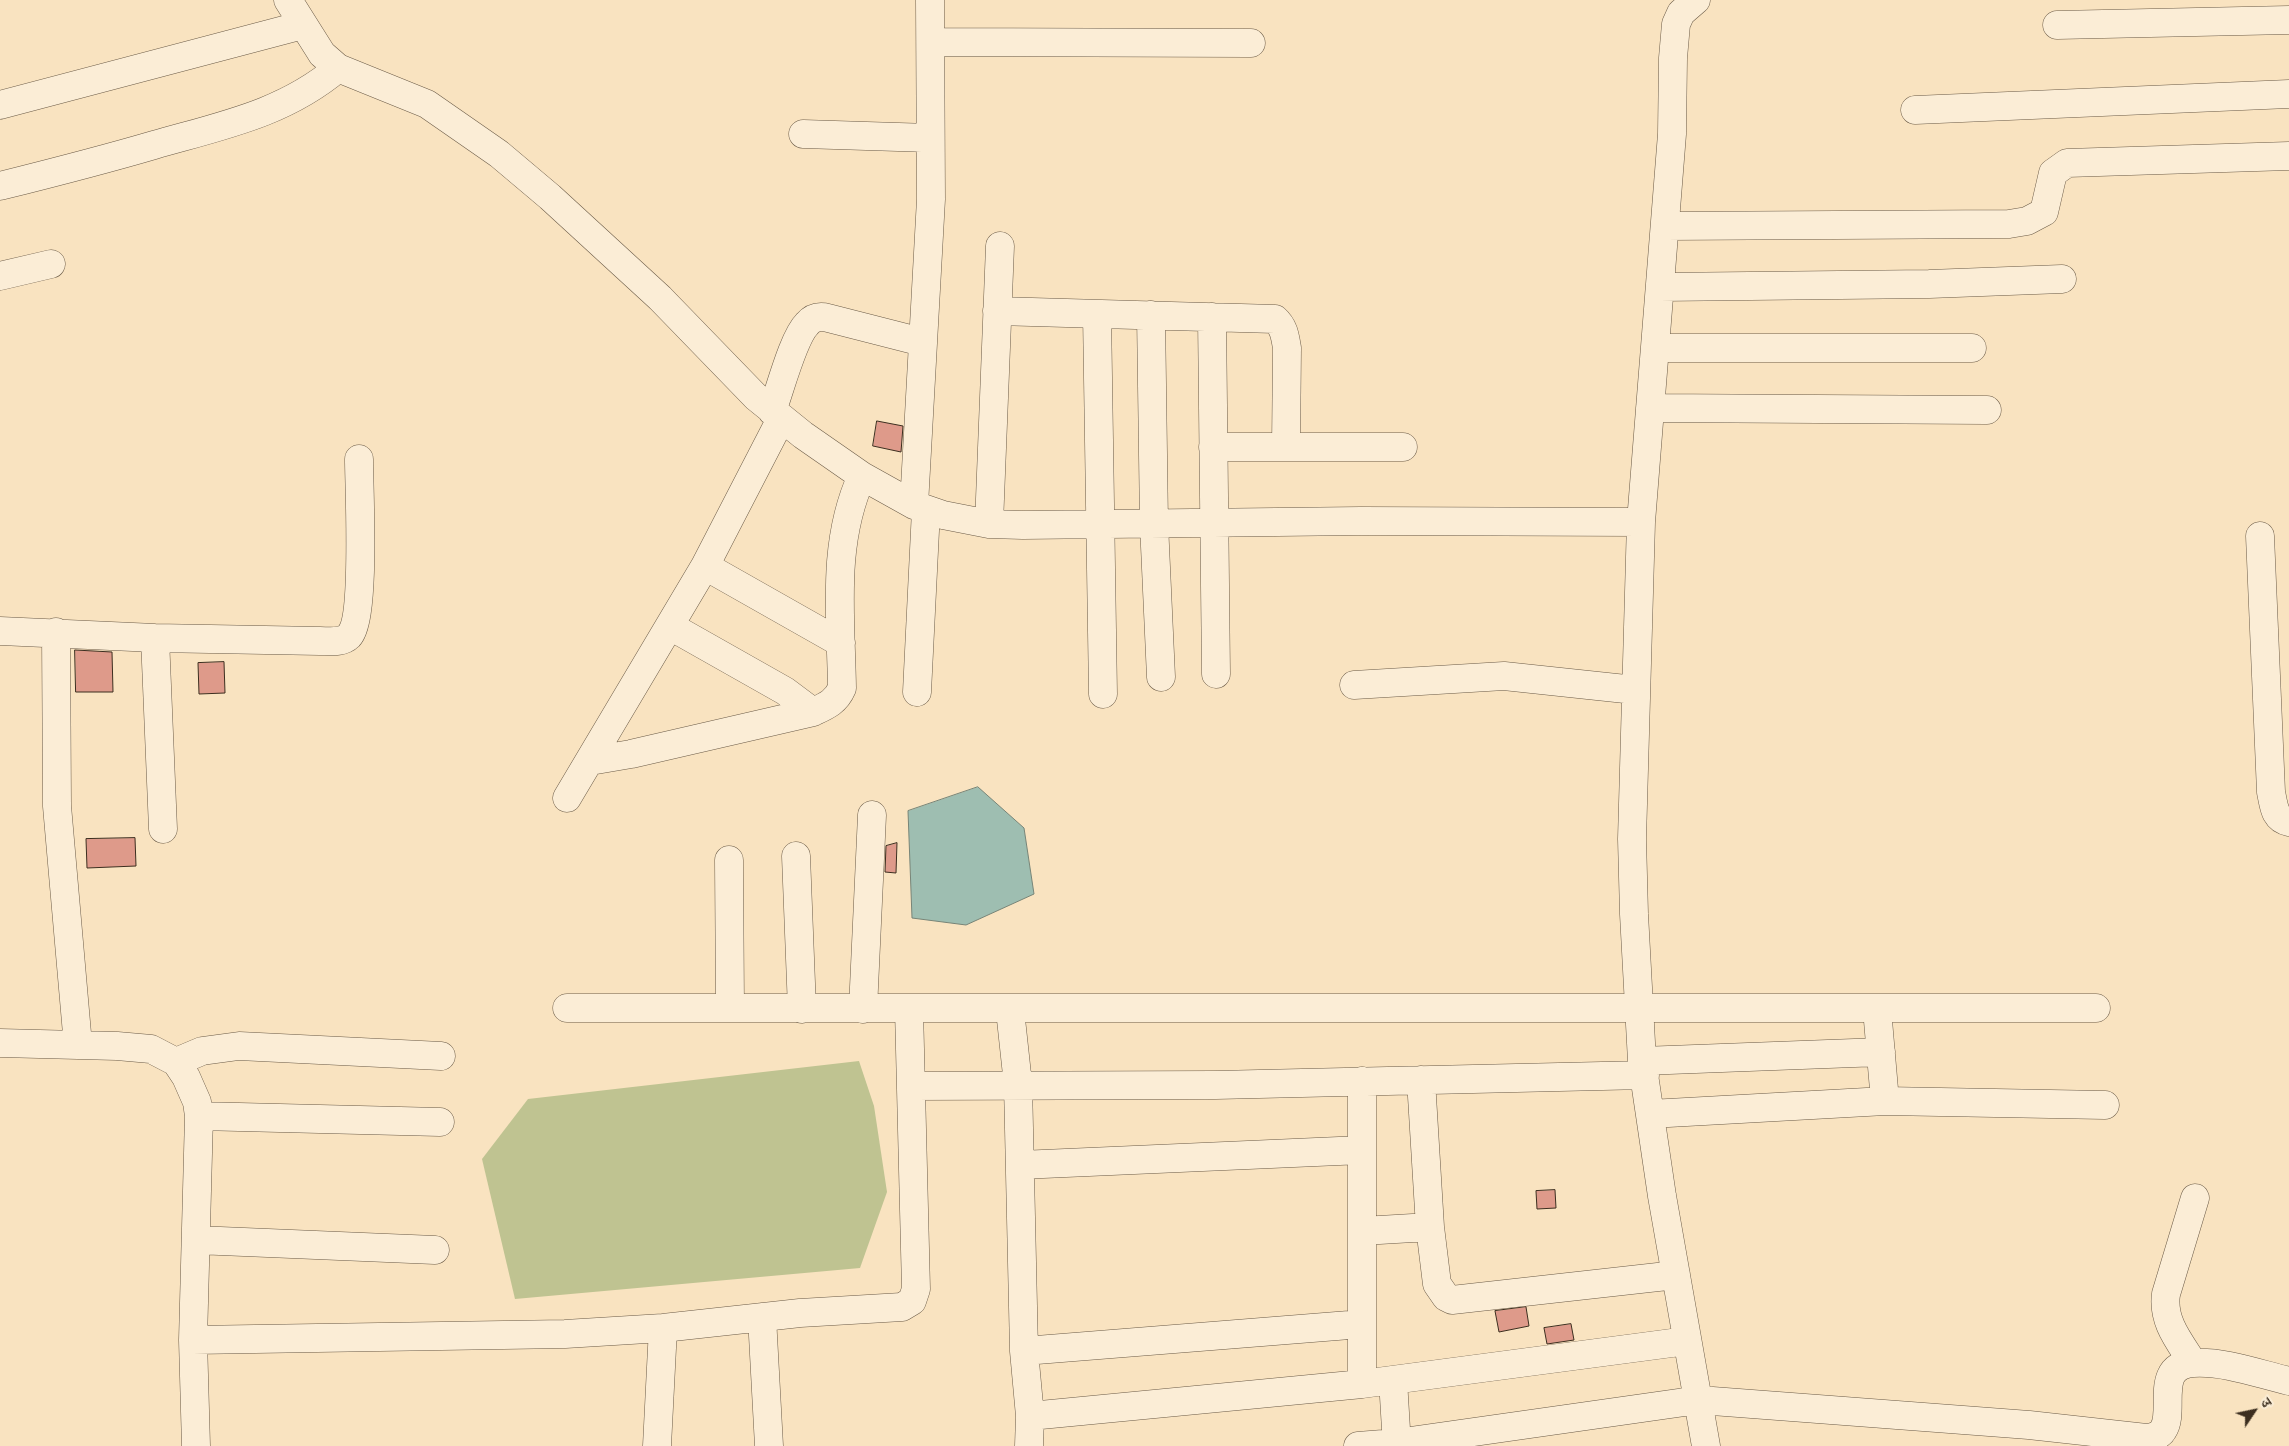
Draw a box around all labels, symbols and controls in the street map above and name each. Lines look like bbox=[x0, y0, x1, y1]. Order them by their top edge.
north arrow bbox=[2229, 1386, 2279, 1436]
text: उ bbox=[2256, 1394, 2277, 1411]

